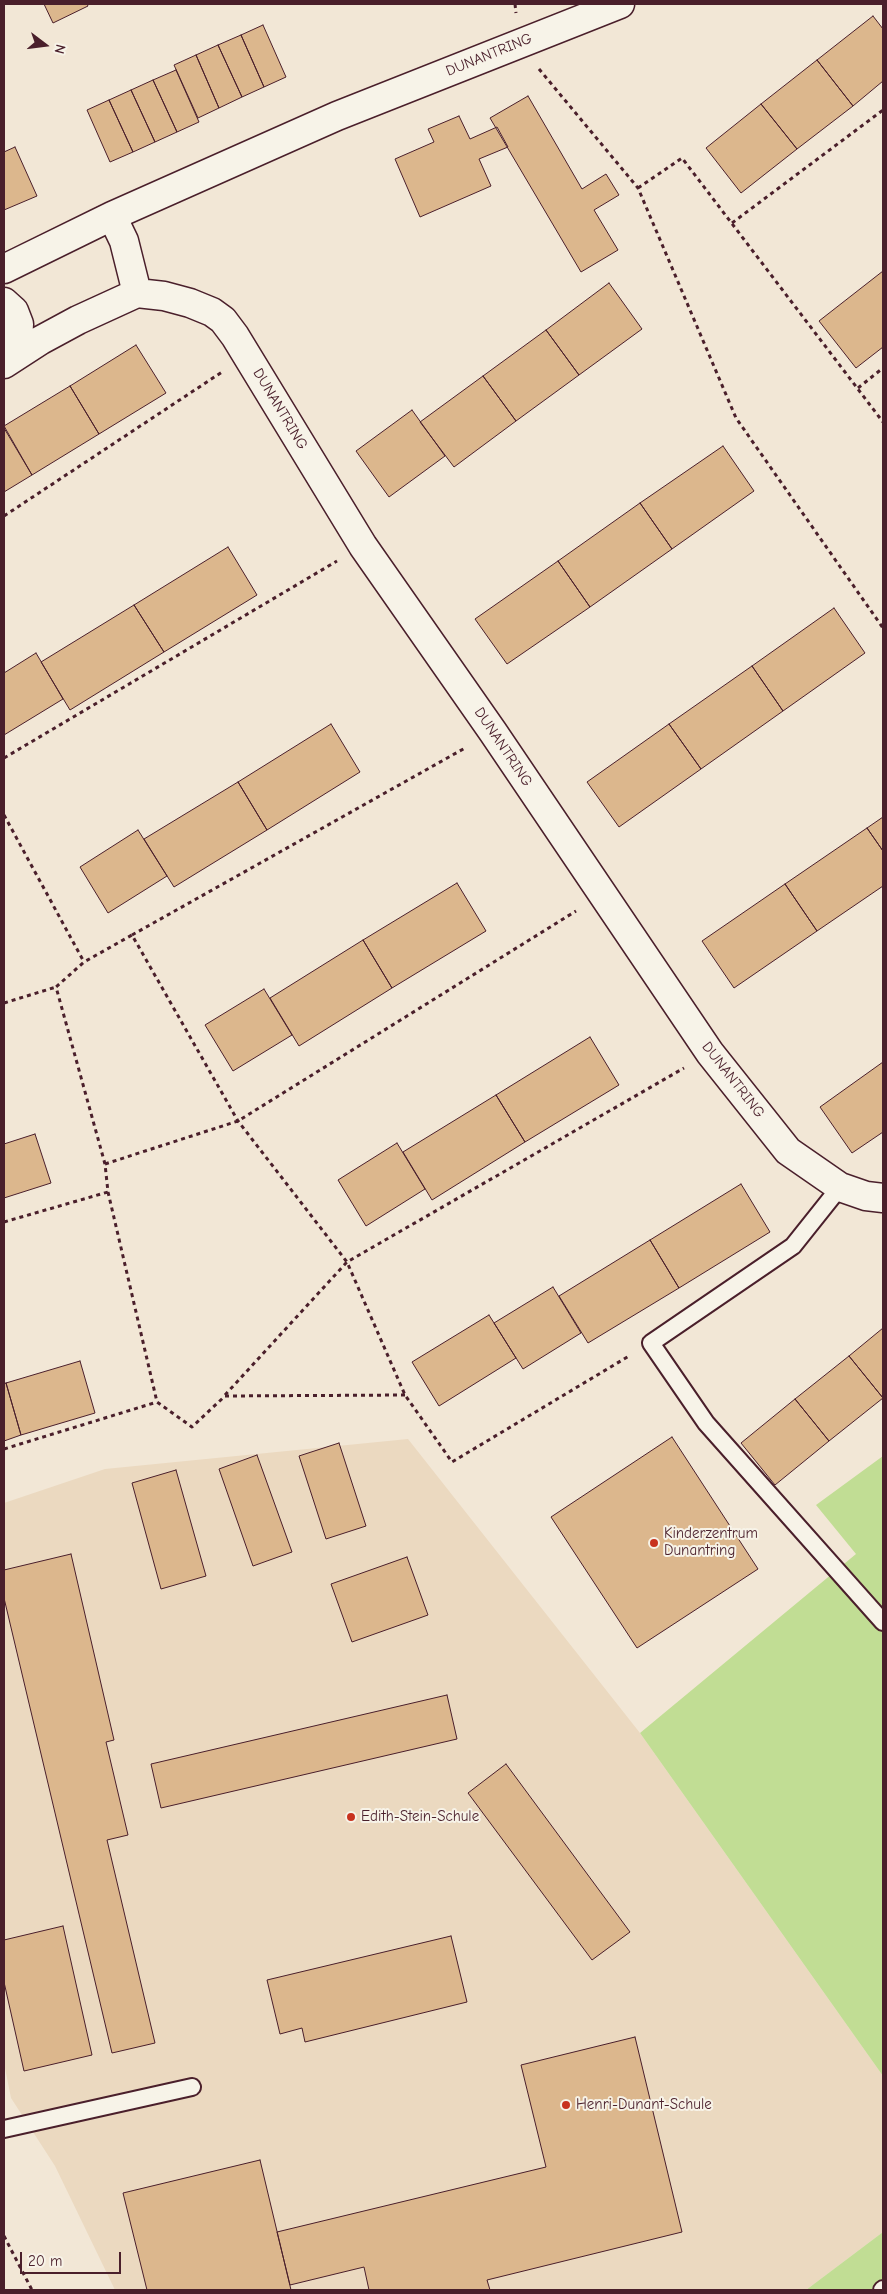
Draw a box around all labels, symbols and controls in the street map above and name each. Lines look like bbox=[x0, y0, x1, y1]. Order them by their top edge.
north arrow bbox=[20, 20, 70, 70]
street label: DUNANTRING bbox=[443, 30, 535, 80]
text: N bbox=[51, 42, 69, 56]
street label: DUNANTRING bbox=[249, 365, 311, 453]
street label: DUNANTRING bbox=[470, 704, 536, 790]
street label: DUNANTRING bbox=[698, 1038, 768, 1122]
place label: Kinderzentrum Dunantring bbox=[664, 1525, 758, 1560]
marker: Kinderzentrum Dunantring bbox=[648, 1537, 660, 1549]
place label: Edith-Stein-Schule bbox=[361, 1808, 479, 1826]
marker: Edith-Stein-Schule bbox=[345, 1811, 357, 1823]
place label: Henri-Dunant-Schule bbox=[576, 2096, 712, 2114]
marker: Henri-Dunant-Schule bbox=[560, 2099, 572, 2111]
scale bar bbox=[22, 2242, 124, 2274]
text: 20 m bbox=[28, 2252, 62, 2270]

